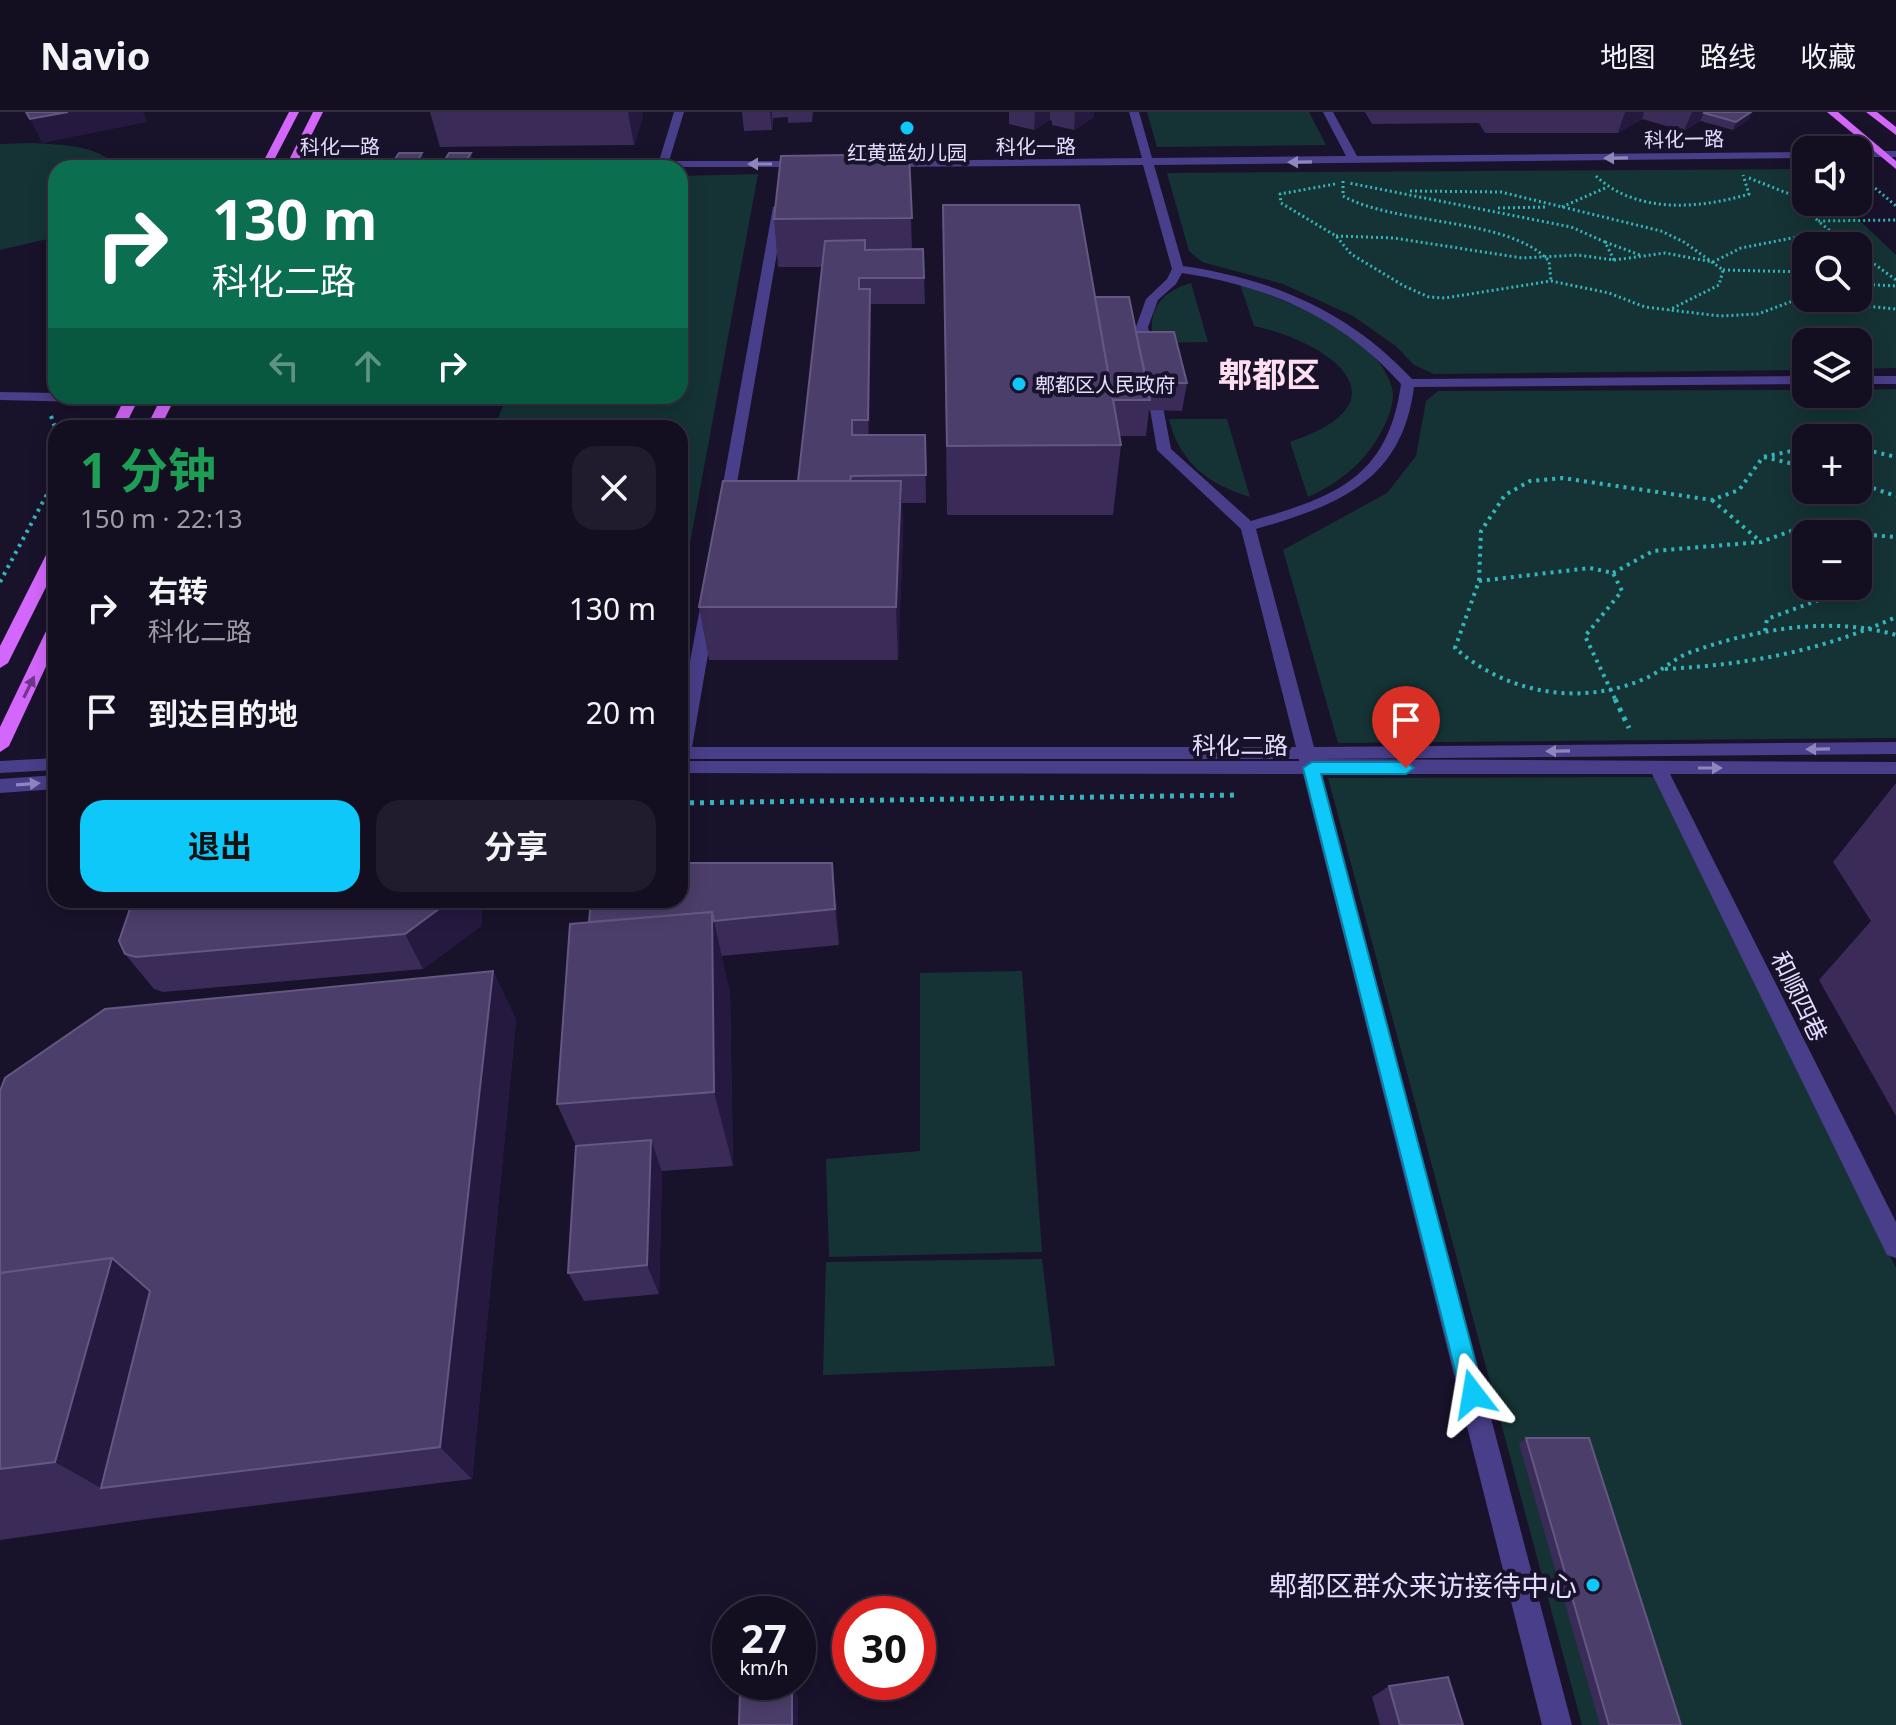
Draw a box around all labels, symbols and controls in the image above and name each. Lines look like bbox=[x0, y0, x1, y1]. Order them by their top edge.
text: Navio bbox=[40, 29, 150, 81]
text: 地图 bbox=[1600, 37, 1656, 75]
text: 路线 bbox=[1700, 37, 1756, 75]
text: 收藏 bbox=[1800, 37, 1856, 75]
marker: 红黄蓝幼儿园 bbox=[898, 119, 916, 137]
street label: 科化一路 bbox=[1644, 125, 1724, 153]
street label: 科化一路 bbox=[300, 133, 380, 160]
street label: 科化一路 bbox=[996, 133, 1076, 160]
map controls bbox=[1792, 136, 1872, 600]
button: sound bbox=[1792, 136, 1872, 216]
place label: 红黄蓝幼儿园 bbox=[847, 139, 967, 166]
one-way arrow bbox=[1603, 151, 1628, 164]
one-way arrow bbox=[1287, 155, 1312, 168]
one-way arrow bbox=[747, 158, 772, 170]
text: 130 m bbox=[212, 180, 377, 256]
icon: right bbox=[80, 192, 184, 296]
button: search bbox=[1792, 232, 1872, 312]
text: 科化二路 bbox=[212, 256, 356, 305]
button: layers bbox=[1792, 328, 1872, 408]
icon: left bbox=[262, 344, 306, 388]
icon: ahead bbox=[346, 344, 390, 388]
icon: right bbox=[430, 344, 474, 388]
district label: 郫都区 bbox=[1218, 351, 1320, 397]
place label: 郫都区人民政府 bbox=[1035, 371, 1175, 398]
marker: 郫都区人民政府 bbox=[1010, 375, 1028, 393]
button: + bbox=[1792, 424, 1872, 504]
text: 1 分钟 bbox=[80, 437, 216, 502]
button: close bbox=[572, 446, 656, 530]
text: 150 m · 22:13 bbox=[80, 500, 243, 536]
button: − bbox=[1792, 520, 1872, 600]
text: 右转 bbox=[148, 570, 208, 611]
icon: right bbox=[80, 586, 124, 630]
text: 130 m bbox=[569, 588, 656, 629]
text: 科化二路 bbox=[148, 613, 252, 649]
one-way arrow bbox=[22, 675, 36, 698]
pin bbox=[1372, 686, 1440, 768]
icon: arrive bbox=[80, 690, 124, 734]
text: 20 m bbox=[586, 692, 656, 733]
text: 到达目的地 bbox=[148, 693, 298, 734]
icon: arrive bbox=[1384, 698, 1428, 742]
street label: 科化二路 bbox=[1192, 728, 1288, 761]
one-way arrow bbox=[1805, 743, 1830, 755]
one-way arrow bbox=[1545, 745, 1570, 757]
one-way arrow bbox=[1698, 762, 1723, 774]
one-way arrow bbox=[16, 777, 41, 790]
button: 退出 bbox=[80, 800, 360, 892]
button: 分享 bbox=[376, 800, 656, 892]
street label: 和顺四巷 bbox=[1764, 946, 1836, 1046]
position arrow bbox=[1431, 1352, 1515, 1436]
place label: 郫都区群众来访接待中心 bbox=[1269, 1566, 1577, 1604]
marker: 郫都区群众来访接待中心 bbox=[1584, 1576, 1602, 1594]
speed limit sign: 30 bbox=[832, 1596, 936, 1700]
text: 27 bbox=[741, 1610, 787, 1665]
text: km/h bbox=[739, 1654, 789, 1681]

